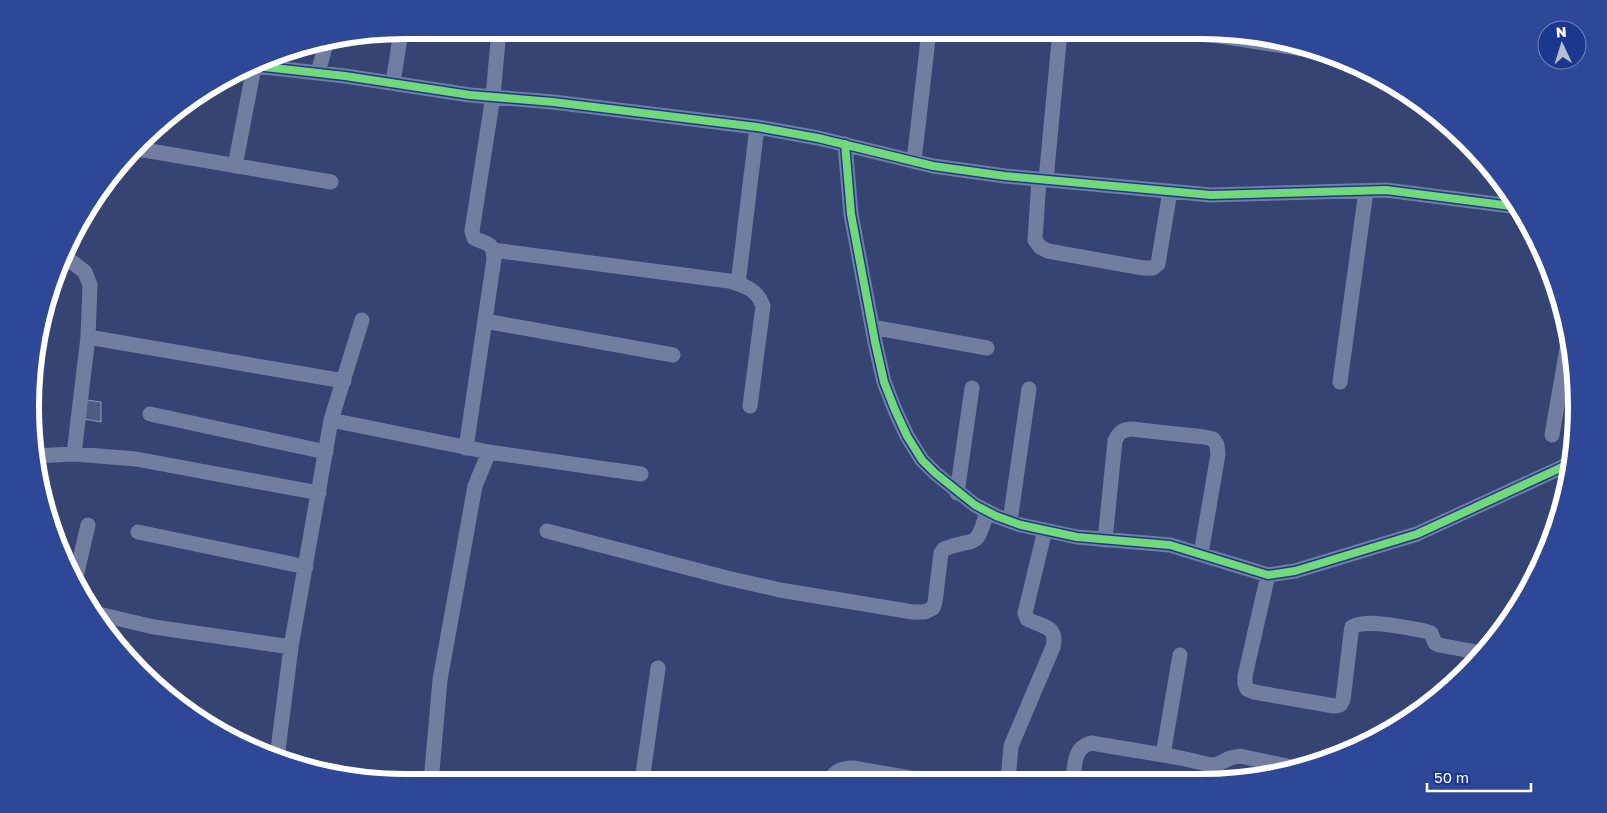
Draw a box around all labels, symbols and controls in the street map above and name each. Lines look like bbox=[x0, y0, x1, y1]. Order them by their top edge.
north arrow bbox=[1537, 20, 1587, 70]
text: N bbox=[1555, 23, 1567, 40]
scale bar bbox=[1427, 760, 1531, 792]
text: 50 m bbox=[1434, 768, 1469, 786]

